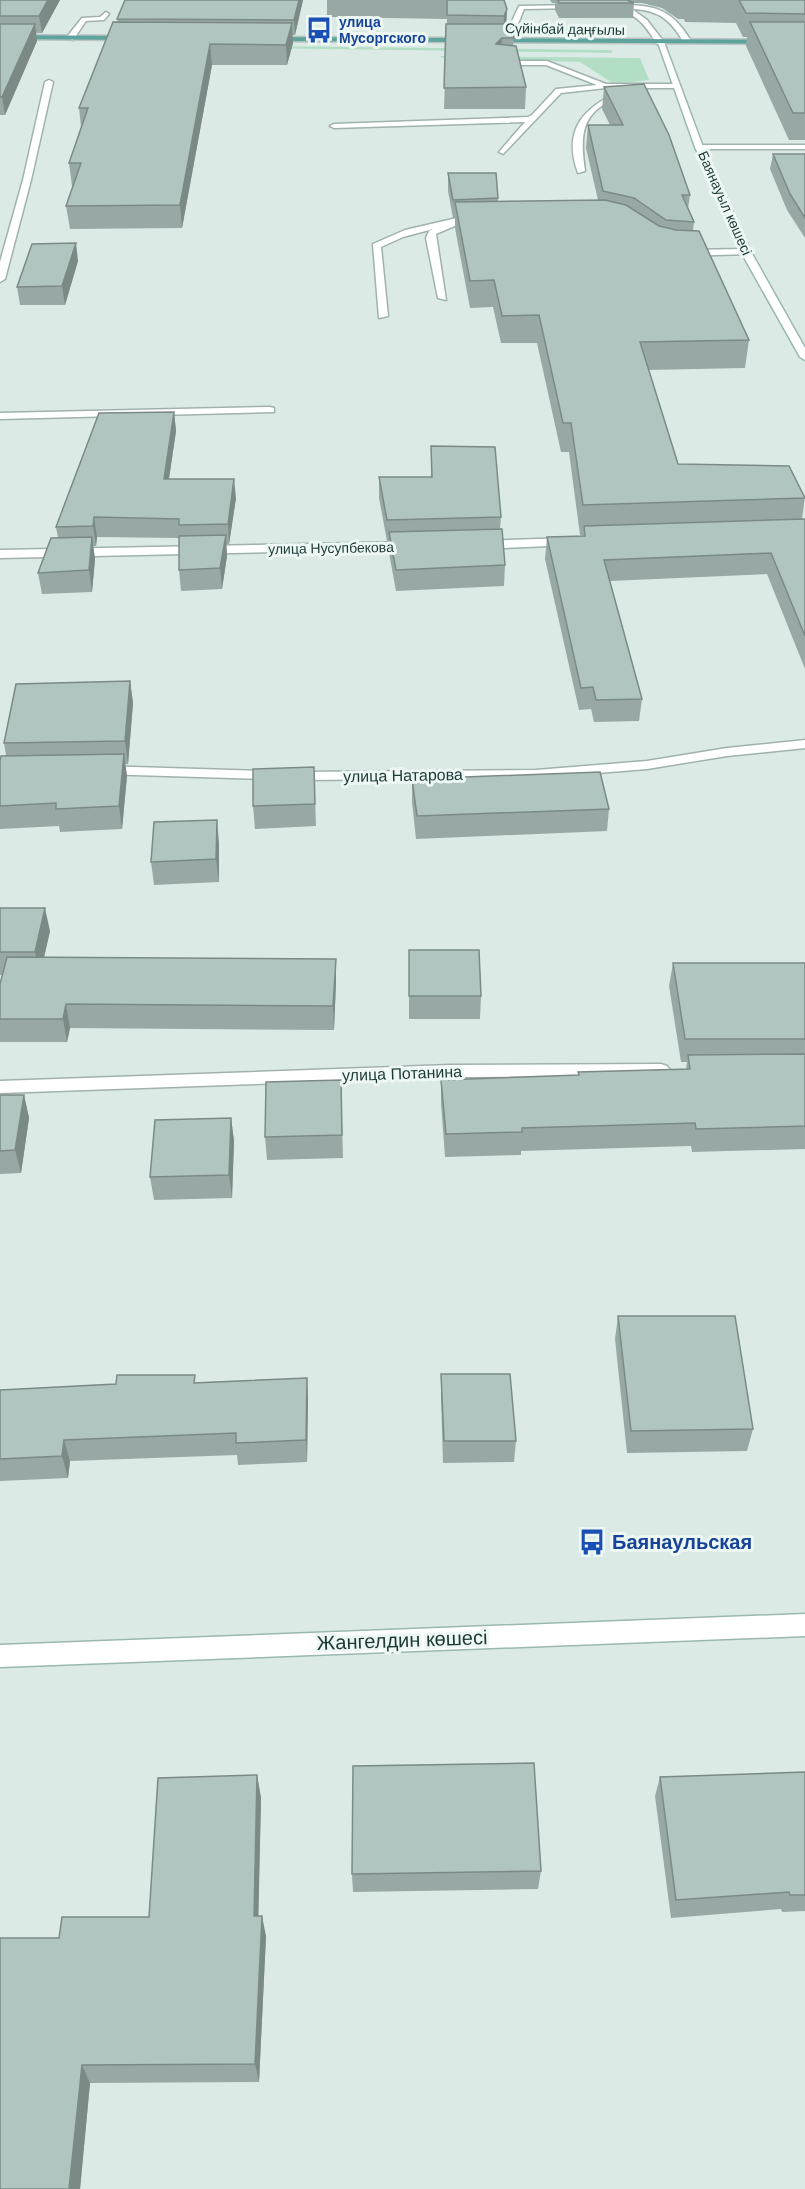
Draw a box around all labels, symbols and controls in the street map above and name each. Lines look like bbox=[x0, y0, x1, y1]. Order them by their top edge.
place label: улица Мусоргского bbox=[339, 14, 426, 46]
bus stop icon: улица Мусоргского bbox=[304, 15, 334, 45]
street label: Сүйінбай даңғылы bbox=[505, 20, 625, 38]
street label: Баянауыл көшесі bbox=[695, 149, 755, 257]
street label: улица Нусупбекова bbox=[268, 539, 394, 557]
street label: улица Натарова bbox=[343, 766, 463, 785]
street label: улица Потанина bbox=[342, 1063, 462, 1084]
bus stop icon: Баянаульская bbox=[577, 1527, 607, 1557]
place label: Баянаульская bbox=[612, 1531, 752, 1553]
street label: Жангелдин көшесі bbox=[316, 1626, 488, 1654]

